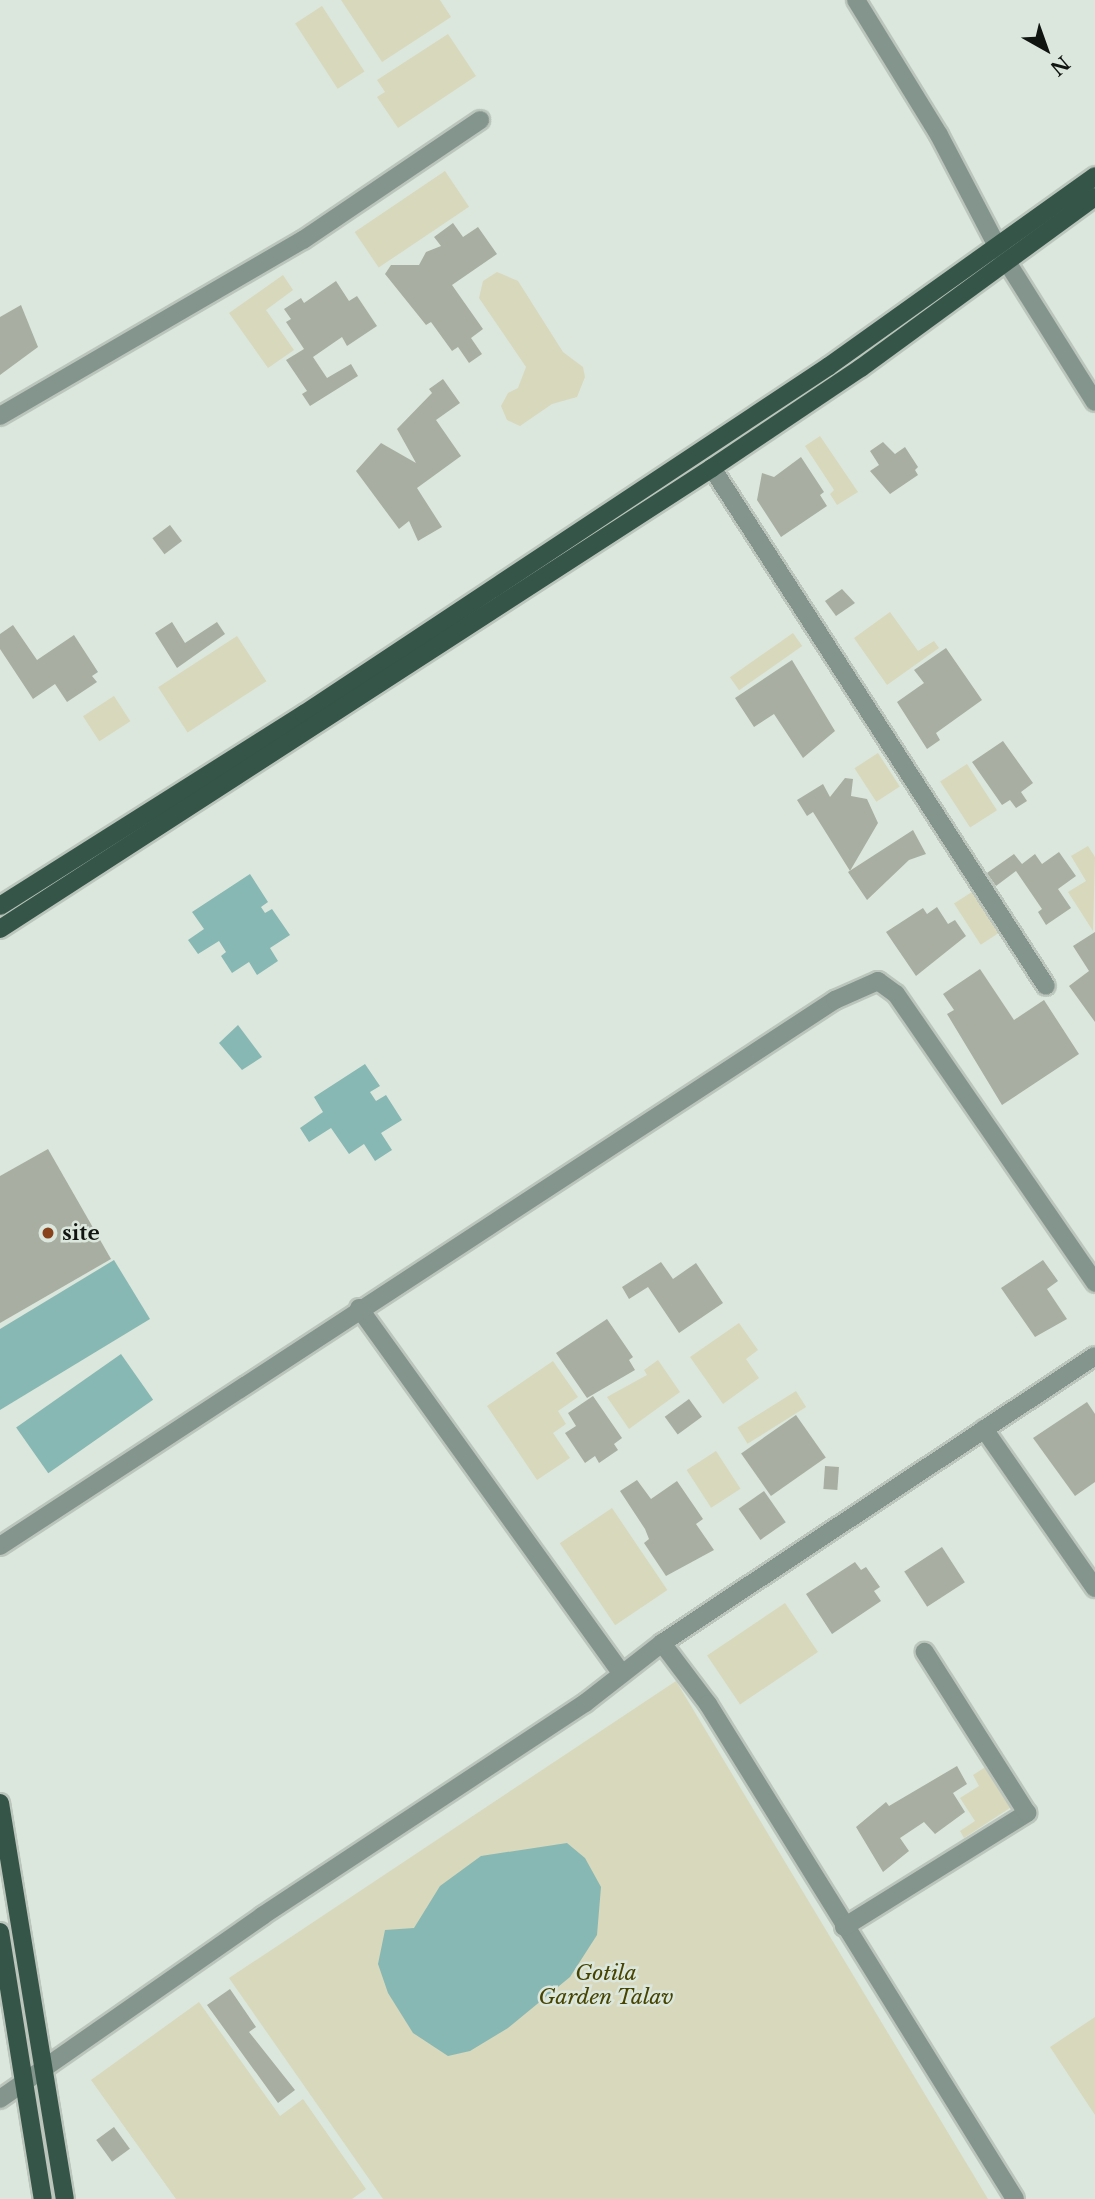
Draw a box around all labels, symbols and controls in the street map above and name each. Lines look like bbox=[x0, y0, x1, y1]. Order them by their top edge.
north arrow bbox=[1011, 14, 1081, 84]
text: N bbox=[1046, 51, 1074, 80]
place label: site bbox=[62, 1220, 100, 1246]
marker: site bbox=[40, 1225, 56, 1241]
park label: Gotila Garden Talav bbox=[538, 1960, 674, 2010]

